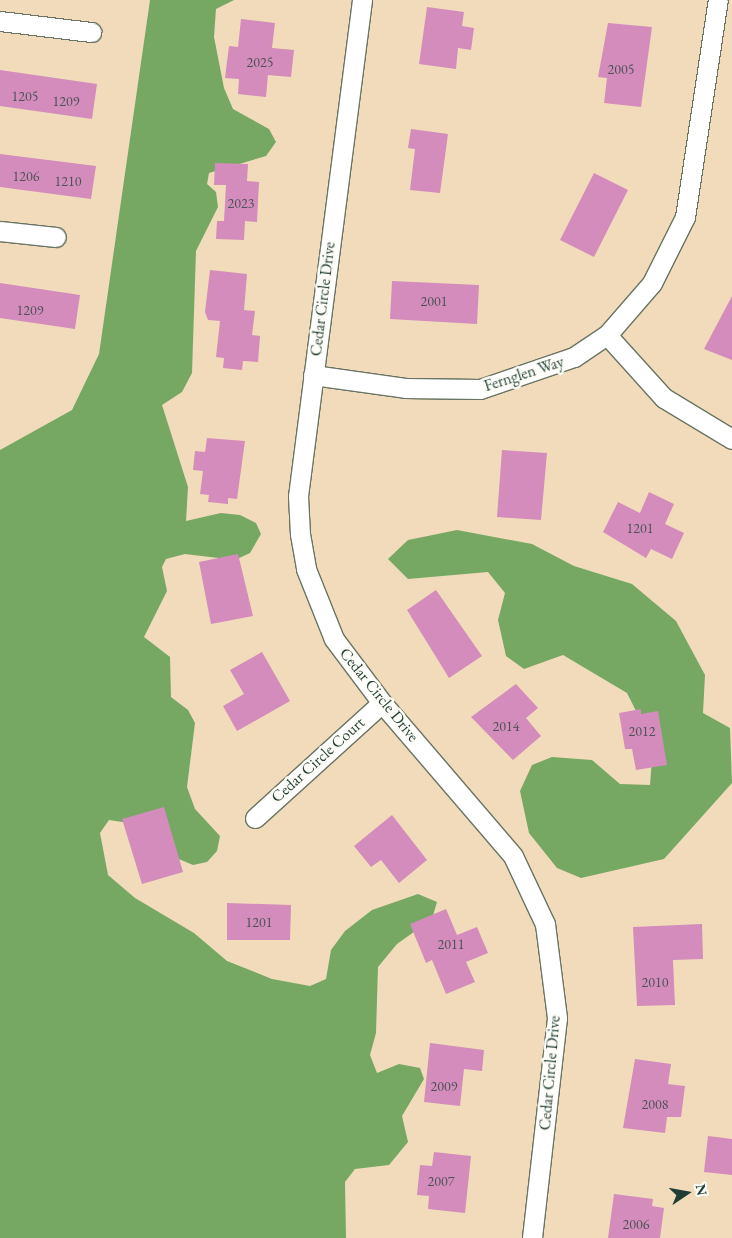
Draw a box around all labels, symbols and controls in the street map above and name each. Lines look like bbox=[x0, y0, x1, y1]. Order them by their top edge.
house number: 2025 bbox=[247, 54, 273, 70]
house number: 2005 bbox=[608, 61, 634, 77]
house number: 1205 bbox=[12, 88, 38, 104]
house number: 1209 bbox=[53, 93, 79, 109]
house number: 1206 bbox=[13, 168, 39, 184]
house number: 1210 bbox=[55, 173, 81, 189]
house number: 2023 bbox=[228, 195, 254, 211]
street label: Cedar Circle Drive bbox=[306, 241, 340, 357]
house number: 2001 bbox=[421, 293, 447, 309]
house number: 1209 bbox=[17, 302, 43, 318]
street label: Fernglen Way bbox=[482, 352, 566, 396]
house number: 1201 bbox=[627, 520, 653, 536]
street label: Cedar Circle Drive bbox=[335, 644, 423, 746]
street label: Cedar Circle Court bbox=[267, 713, 369, 807]
house number: 2014 bbox=[493, 718, 519, 734]
house number: 2012 bbox=[629, 723, 655, 739]
house number: 1201 bbox=[246, 914, 272, 930]
house number: 2011 bbox=[438, 936, 464, 952]
house number: 2010 bbox=[642, 974, 668, 990]
street label: Cedar Circle Drive bbox=[535, 1015, 565, 1131]
house number: 2009 bbox=[431, 1078, 457, 1094]
house number: 2008 bbox=[642, 1096, 668, 1112]
north arrow bbox=[662, 1168, 712, 1218]
house number: 2007 bbox=[428, 1173, 454, 1189]
text: N bbox=[692, 1182, 712, 1197]
house number: 2006 bbox=[623, 1216, 649, 1232]

